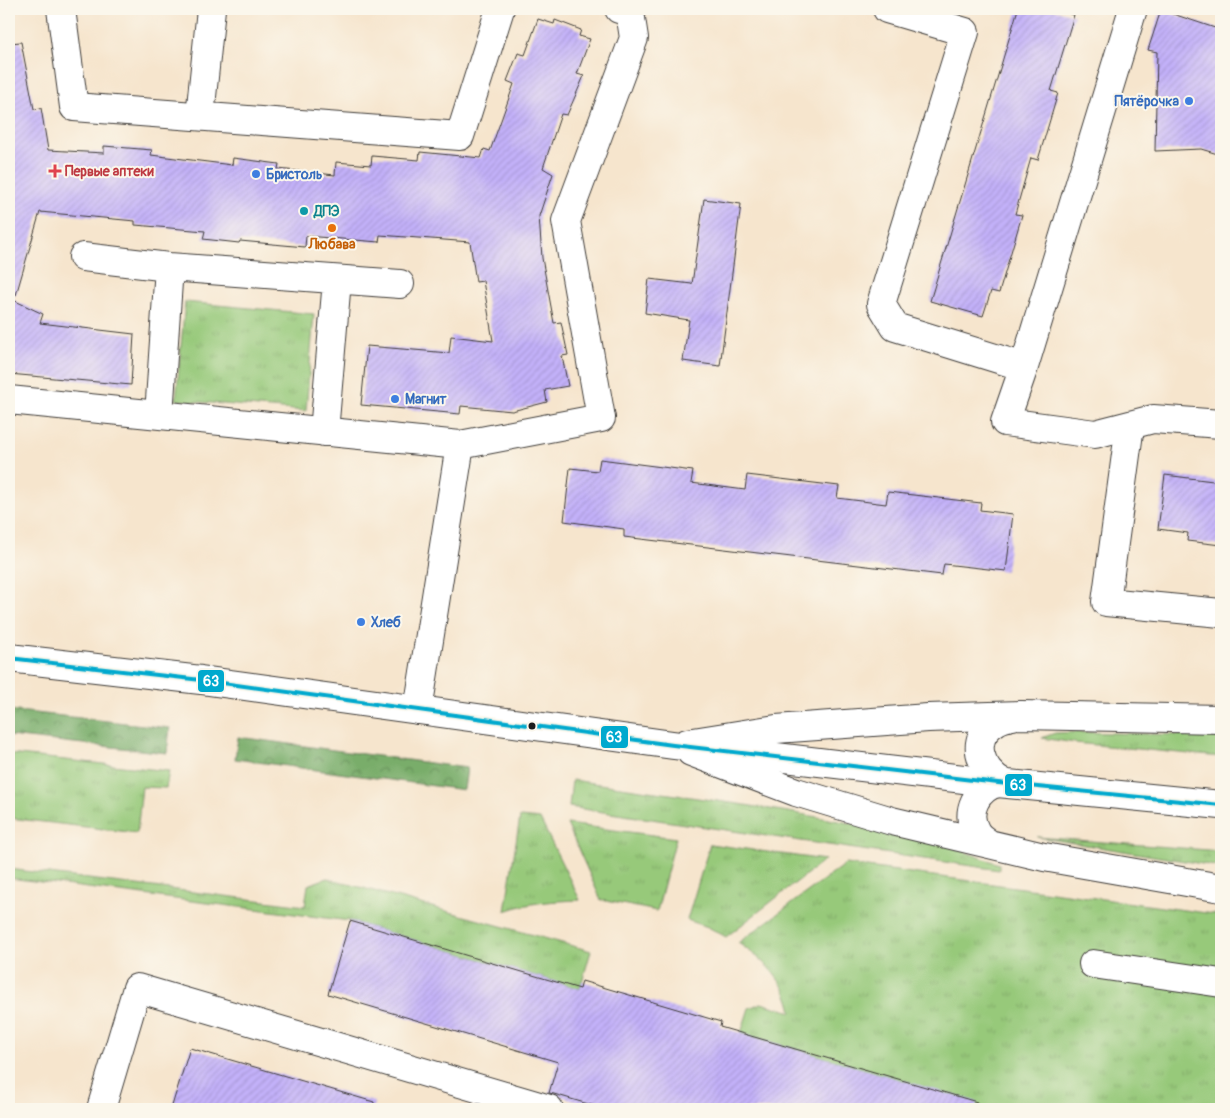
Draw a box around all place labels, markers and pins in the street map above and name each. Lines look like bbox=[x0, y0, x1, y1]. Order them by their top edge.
place label: Пятёрочка bbox=[1115, 93, 1179, 110]
marker: Пятёрочка bbox=[1183, 95, 1195, 107]
place label: Первые аптеки bbox=[65, 163, 155, 180]
marker: Первые аптеки bbox=[49, 165, 61, 177]
place label: Бристоль bbox=[266, 166, 322, 183]
marker: Бристоль bbox=[250, 168, 262, 180]
place label: ДПЭ bbox=[313, 203, 340, 220]
marker: ДПЭ bbox=[298, 205, 310, 217]
marker: Любава bbox=[326, 222, 338, 234]
place label: Любава bbox=[307, 236, 356, 253]
place label: Магнит bbox=[405, 391, 448, 408]
marker: Магнит bbox=[389, 393, 401, 405]
place label: Хлеб bbox=[371, 614, 401, 631]
marker: Хлеб bbox=[355, 616, 367, 628]
unlabelled marker bbox=[527, 721, 537, 731]

